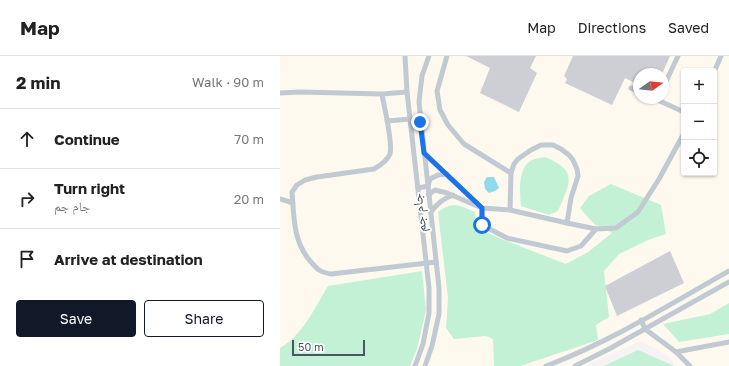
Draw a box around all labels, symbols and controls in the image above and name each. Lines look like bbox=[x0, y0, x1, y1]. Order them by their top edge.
text: Map bbox=[20, 16, 60, 39]
text: Map bbox=[527, 19, 556, 36]
text: Directions bbox=[578, 19, 646, 36]
text: Saved bbox=[668, 19, 709, 36]
north arrow bbox=[633, 68, 669, 104]
map controls bbox=[681, 68, 717, 176]
button: + bbox=[681, 68, 717, 104]
text: 2 min bbox=[16, 72, 60, 93]
text: Walk · 90 m bbox=[192, 74, 264, 90]
button: − bbox=[681, 104, 717, 140]
route end bbox=[411, 113, 429, 131]
icon: ahead bbox=[16, 128, 38, 150]
text: Continue bbox=[54, 130, 120, 148]
text: 70 m bbox=[234, 131, 264, 147]
button: locate bbox=[681, 140, 717, 176]
text: Turn right bbox=[54, 179, 125, 197]
icon: right bbox=[16, 188, 38, 210]
text: 20 m bbox=[234, 191, 264, 207]
street label: جام جم bbox=[408, 192, 431, 233]
text: جام جم bbox=[54, 198, 90, 214]
route start bbox=[473, 216, 491, 234]
icon: arrive bbox=[16, 248, 38, 270]
text: Arrive at destination bbox=[54, 250, 203, 268]
button: Save bbox=[16, 300, 136, 337]
button: Share bbox=[144, 300, 264, 337]
scale bar bbox=[292, 338, 365, 357]
text: 50 m bbox=[298, 340, 324, 353]

